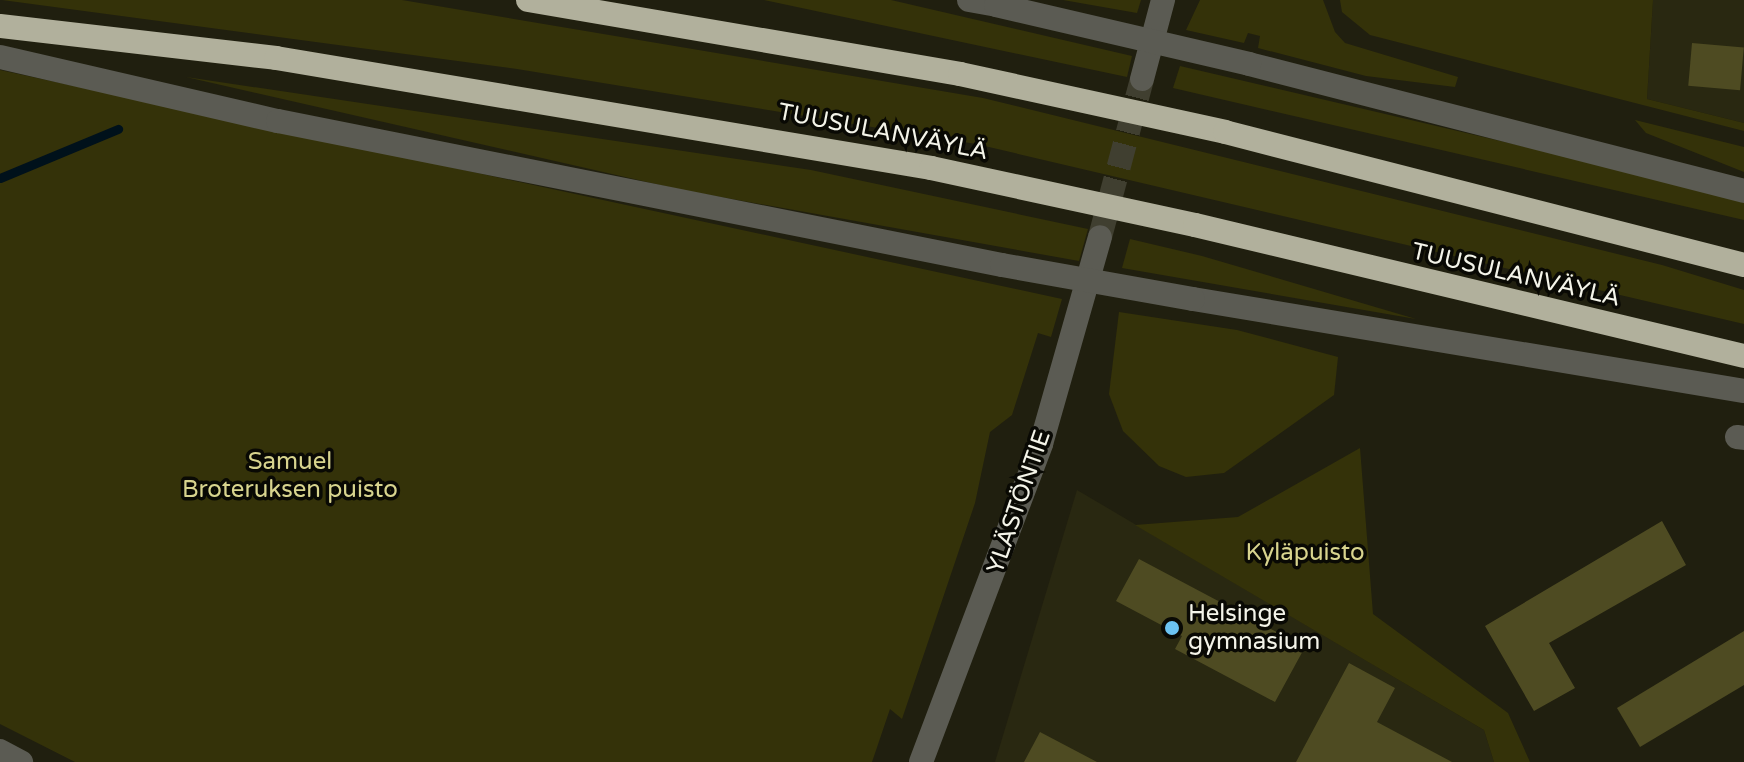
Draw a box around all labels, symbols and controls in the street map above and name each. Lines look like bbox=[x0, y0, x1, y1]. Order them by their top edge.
street label: TUUSULANVÄYLÄ bbox=[776, 98, 990, 166]
street label: TUUSULANVÄYLÄ bbox=[1409, 237, 1623, 313]
street label: YLÄSTÖNTIE bbox=[981, 426, 1057, 578]
park label: Samuel Broteruksen puisto bbox=[182, 448, 398, 504]
park label: Kyläpuisto bbox=[1245, 539, 1365, 567]
place label: Helsinge gymnasium bbox=[1188, 600, 1320, 656]
marker: Helsinge gymnasium bbox=[1163, 619, 1181, 637]

